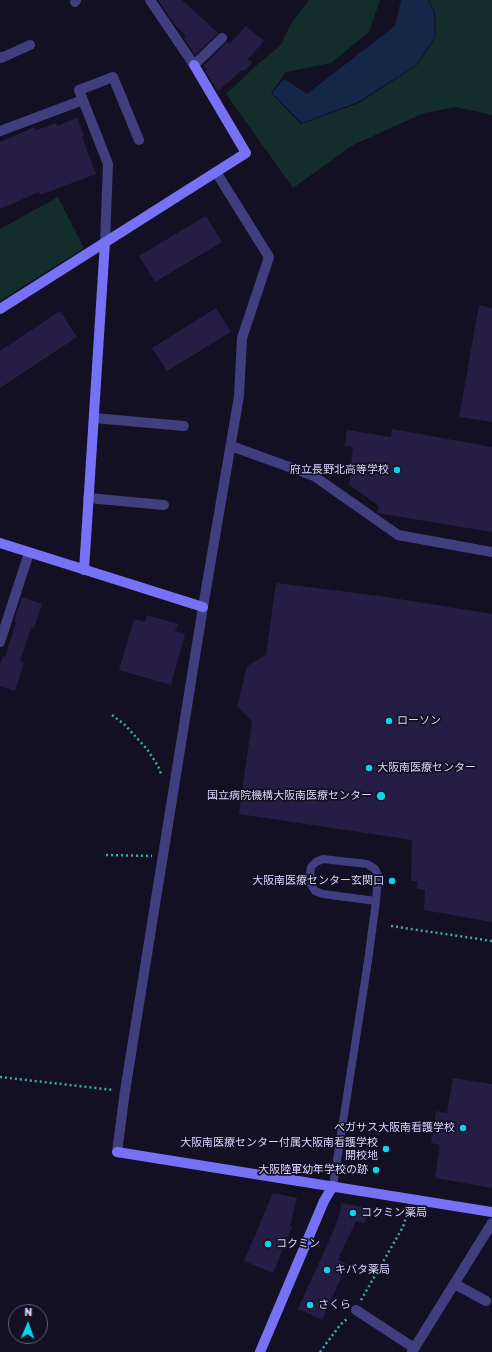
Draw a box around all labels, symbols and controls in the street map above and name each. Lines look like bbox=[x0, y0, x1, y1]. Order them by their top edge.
place label: 府立長野北高等学校 bbox=[290, 463, 389, 477]
marker: 府立長野北高等学校 bbox=[392, 465, 402, 475]
place label: ローソン bbox=[397, 714, 441, 728]
marker: ローソン bbox=[384, 716, 394, 726]
place label: 大阪南医療センター bbox=[377, 761, 476, 775]
marker: 大阪南医療センター bbox=[364, 763, 374, 773]
place label: 国立病院機構大阪南医療センター bbox=[207, 789, 372, 803]
marker: 国立病院機構大阪南医療センター bbox=[375, 790, 387, 802]
place label: 大阪南医療センター玄関口 bbox=[252, 874, 384, 888]
marker: 大阪南医療センター玄関口 bbox=[387, 876, 397, 886]
place label: ぺガサス大阪南看護学校 bbox=[334, 1121, 455, 1135]
marker: ぺガサス大阪南看護学校 bbox=[458, 1123, 468, 1133]
place label: 大阪南医療センター付属大阪南看護学校 開校地 bbox=[180, 1136, 378, 1162]
marker: 大阪南医療センター付属大阪南看護学校 開校地 bbox=[381, 1144, 391, 1154]
place label: 大阪陸軍幼年学校の跡 bbox=[258, 1163, 368, 1177]
marker: 大阪陸軍幼年学校の跡 bbox=[371, 1165, 381, 1175]
place label: コクミン薬局 bbox=[361, 1206, 427, 1220]
marker: コクミン薬局 bbox=[348, 1208, 358, 1218]
place label: コクミン bbox=[276, 1237, 320, 1251]
marker: コクミン bbox=[263, 1239, 273, 1249]
place label: キバタ薬局 bbox=[335, 1263, 390, 1277]
marker: キバタ薬局 bbox=[322, 1265, 332, 1275]
place label: さくら bbox=[318, 1298, 351, 1312]
marker: さくら bbox=[305, 1300, 315, 1310]
north arrow bbox=[8, 1304, 48, 1344]
text: N bbox=[24, 1306, 33, 1319]

